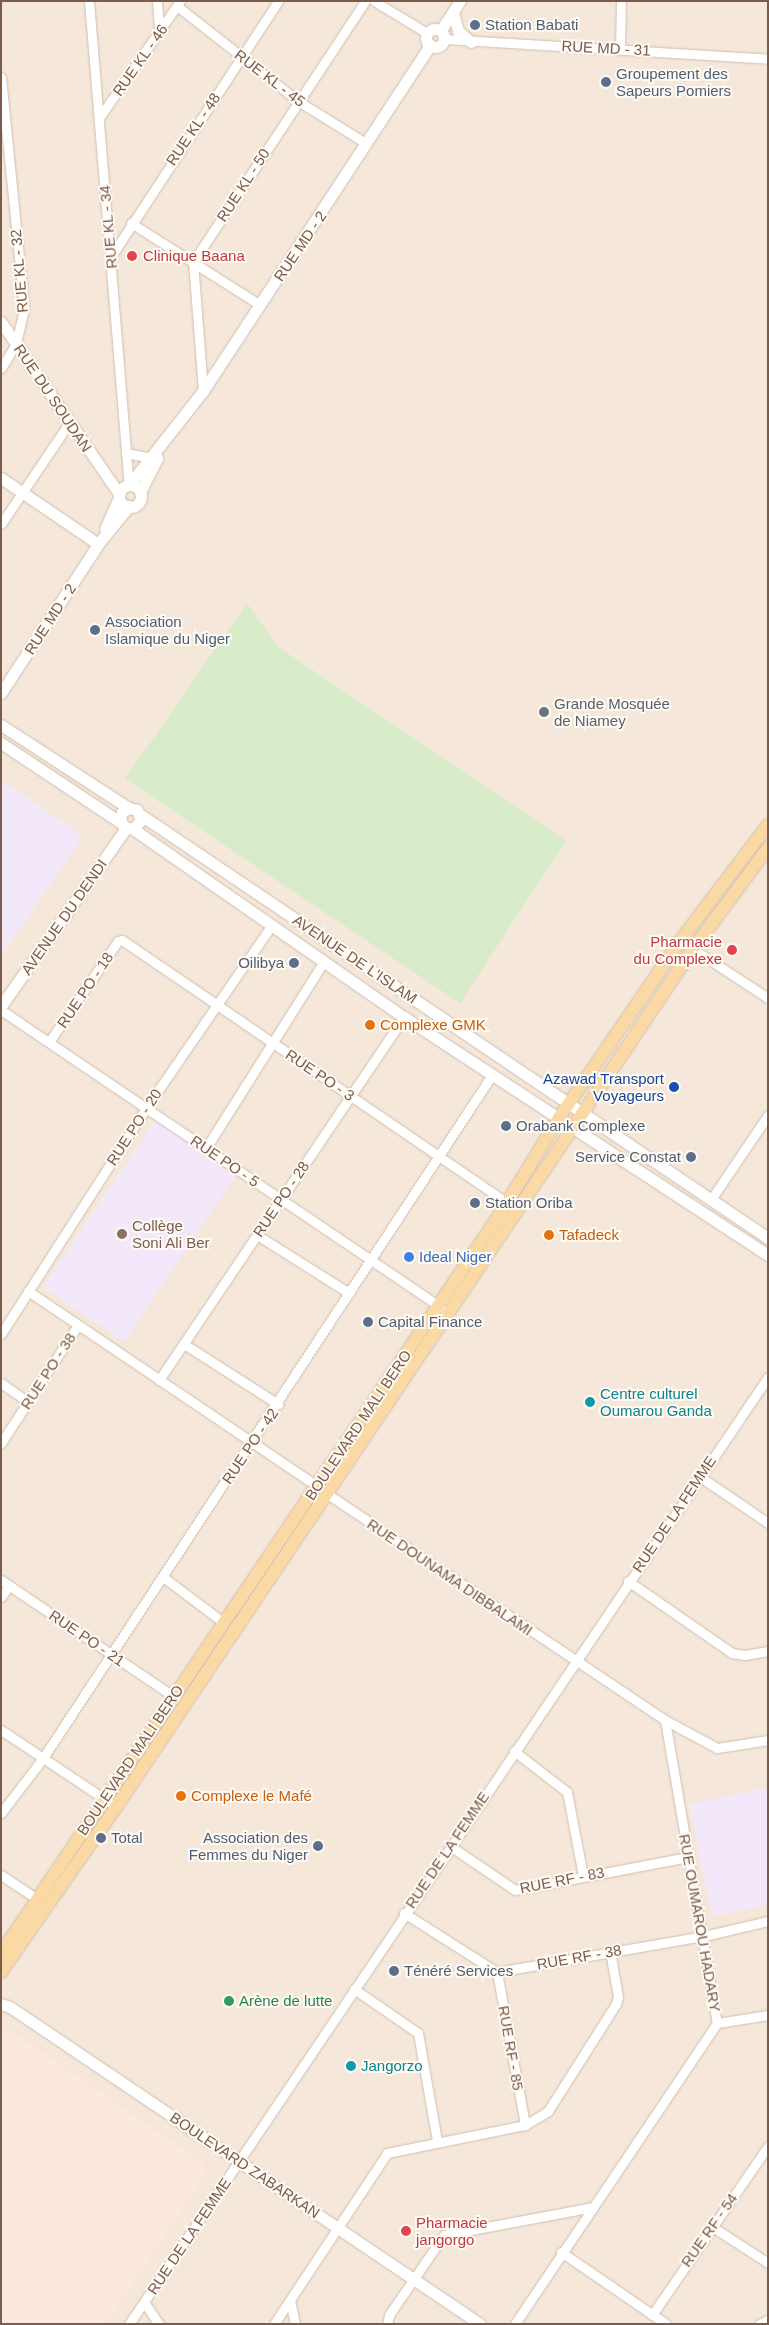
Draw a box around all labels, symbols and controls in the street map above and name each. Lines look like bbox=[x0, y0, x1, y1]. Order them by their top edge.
place label: Station Babati bbox=[485, 16, 578, 34]
marker: Station Babati bbox=[469, 19, 481, 31]
street label: RUE KL - 46 bbox=[108, 20, 172, 100]
street label: RUE MD - 31 bbox=[561, 37, 651, 59]
street label: RUE KL - 45 bbox=[231, 45, 309, 111]
place label: Groupement des Sapeurs Pomiers bbox=[616, 64, 731, 99]
marker: Groupement des Sapeurs Pomiers bbox=[600, 76, 612, 88]
street label: RUE KL - 48 bbox=[162, 89, 224, 169]
street label: RUE KL - 50 bbox=[213, 145, 273, 225]
street label: RUE KL - 34 bbox=[95, 184, 121, 270]
street label: RUE MD - 2 bbox=[270, 207, 330, 285]
street label: RUE KL - 32 bbox=[6, 228, 32, 314]
place label: Clinique Baana bbox=[143, 247, 245, 265]
marker: Clinique Baana bbox=[125, 249, 139, 263]
street label: RUE DU SOUDAN bbox=[10, 341, 96, 455]
street label: RUE MD - 2 bbox=[20, 580, 80, 658]
place label: Association Islamique du Niger bbox=[105, 612, 230, 647]
marker: Association Islamique du Niger bbox=[89, 624, 101, 636]
place label: Grande Mosquée de Niamey bbox=[554, 694, 670, 729]
marker: Grande Mosquée de Niamey bbox=[538, 706, 550, 718]
street label: AVENUE DU DENDI bbox=[17, 856, 111, 978]
street label: AVENUE DE L'ISLAM bbox=[289, 911, 421, 1007]
place label: Pharmacie du Complexe bbox=[634, 932, 722, 967]
marker: Pharmacie du Complexe bbox=[726, 944, 738, 956]
street label: RUE PO - 18 bbox=[53, 949, 117, 1031]
place label: Oilibya bbox=[238, 954, 284, 972]
marker: Oilibya bbox=[288, 957, 300, 969]
place label: Complexe GMK bbox=[380, 1016, 486, 1034]
marker: Complexe GMK bbox=[364, 1019, 376, 1031]
street label: RUE PO - 3 bbox=[282, 1045, 358, 1105]
place label: Azawad Transport Voyageurs bbox=[543, 1069, 664, 1104]
marker: Azawad Transport Voyageurs bbox=[668, 1081, 680, 1093]
street label: RUE PO - 20 bbox=[103, 1085, 165, 1169]
place label: Orabank Complexe bbox=[516, 1117, 645, 1135]
marker: Orabank Complexe bbox=[500, 1120, 512, 1132]
street label: RUE PO - 5 bbox=[187, 1131, 263, 1191]
place label: Service Constat bbox=[575, 1148, 681, 1166]
marker: Service Constat bbox=[685, 1151, 697, 1163]
street label: RUE PO - 28 bbox=[249, 1158, 313, 1240]
place label: Station Oriba bbox=[485, 1194, 573, 1212]
marker: Station Oriba bbox=[469, 1197, 481, 1209]
place label: Collège Soni Ali Ber bbox=[132, 1216, 210, 1251]
place label: Tafadeck bbox=[559, 1226, 619, 1244]
marker: Collège Soni Ali Ber bbox=[116, 1228, 128, 1240]
marker: Tafadeck bbox=[543, 1229, 555, 1241]
place label: Ideal Niger bbox=[419, 1248, 492, 1266]
marker: Ideal Niger bbox=[403, 1251, 415, 1263]
place label: Capital Finance bbox=[378, 1313, 482, 1331]
marker: Capital Finance bbox=[362, 1316, 374, 1328]
street label: RUE PO - 38 bbox=[17, 1329, 79, 1413]
street label: BOULEVARD MALI BERO bbox=[301, 1346, 415, 1504]
place label: Centre culturel Oumarou Ganda bbox=[600, 1384, 712, 1419]
marker: Centre culturel Oumarou Ganda bbox=[584, 1396, 596, 1408]
street label: RUE PO - 42 bbox=[218, 1405, 282, 1487]
street label: RUE DE LA FEMME bbox=[628, 1452, 720, 1576]
street label: RUE DOUNAMA DIBBALAMI bbox=[363, 1515, 537, 1639]
street label: RUE PO - 21 bbox=[46, 1606, 128, 1670]
street label: BOULEVARD MALI BERO bbox=[73, 1681, 187, 1839]
place label: Complexe le Mafé bbox=[191, 1787, 312, 1805]
street label: RUE DE LA FEMME bbox=[401, 1788, 493, 1912]
marker: Complexe le Mafé bbox=[175, 1790, 187, 1802]
place label: Association des Femmes du Niger bbox=[189, 1828, 308, 1863]
place label: Total bbox=[111, 1829, 143, 1847]
marker: Total bbox=[95, 1832, 107, 1844]
street label: RUE OUMAROU HADARY bbox=[675, 1833, 725, 2013]
marker: Association des Femmes du Niger bbox=[312, 1840, 324, 1852]
street label: RUE RF - 83 bbox=[518, 1863, 606, 1897]
street label: RUE RF - 38 bbox=[535, 1941, 623, 1973]
place label: Ténéré Services bbox=[404, 1962, 513, 1980]
marker: Ténéré Services bbox=[388, 1965, 400, 1977]
place label: Arène de lutte bbox=[239, 1992, 332, 2010]
marker: Arène de lutte bbox=[223, 1995, 235, 2007]
street label: RUE RF - 85 bbox=[495, 2004, 527, 2092]
place label: Jangorzo bbox=[361, 2057, 423, 2075]
marker: Jangorzo bbox=[345, 2060, 357, 2072]
street label: BOULEVARD ZABARKAN bbox=[167, 2108, 323, 2222]
street label: RUE DE LA FEMME bbox=[143, 2174, 235, 2298]
street label: RUE RF - 54 bbox=[677, 2190, 741, 2270]
place label: Pharmacie jangorgo bbox=[416, 2213, 488, 2248]
marker: Pharmacie jangorgo bbox=[400, 2225, 412, 2237]

